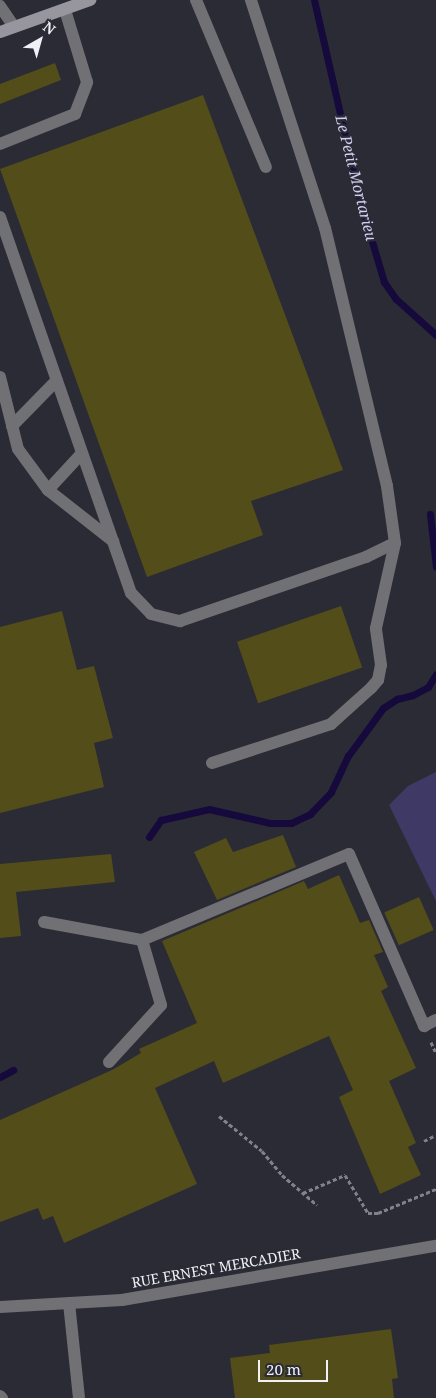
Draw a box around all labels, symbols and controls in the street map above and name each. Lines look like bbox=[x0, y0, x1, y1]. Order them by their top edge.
north arrow bbox=[15, 15, 65, 65]
text: N bbox=[39, 17, 60, 39]
water label: Le Petit Mortarieu bbox=[332, 113, 380, 243]
street label: RUE ERNEST MERCADIER bbox=[130, 1245, 302, 1291]
scale bar bbox=[261, 1350, 331, 1382]
text: 20 m bbox=[266, 1359, 301, 1379]

